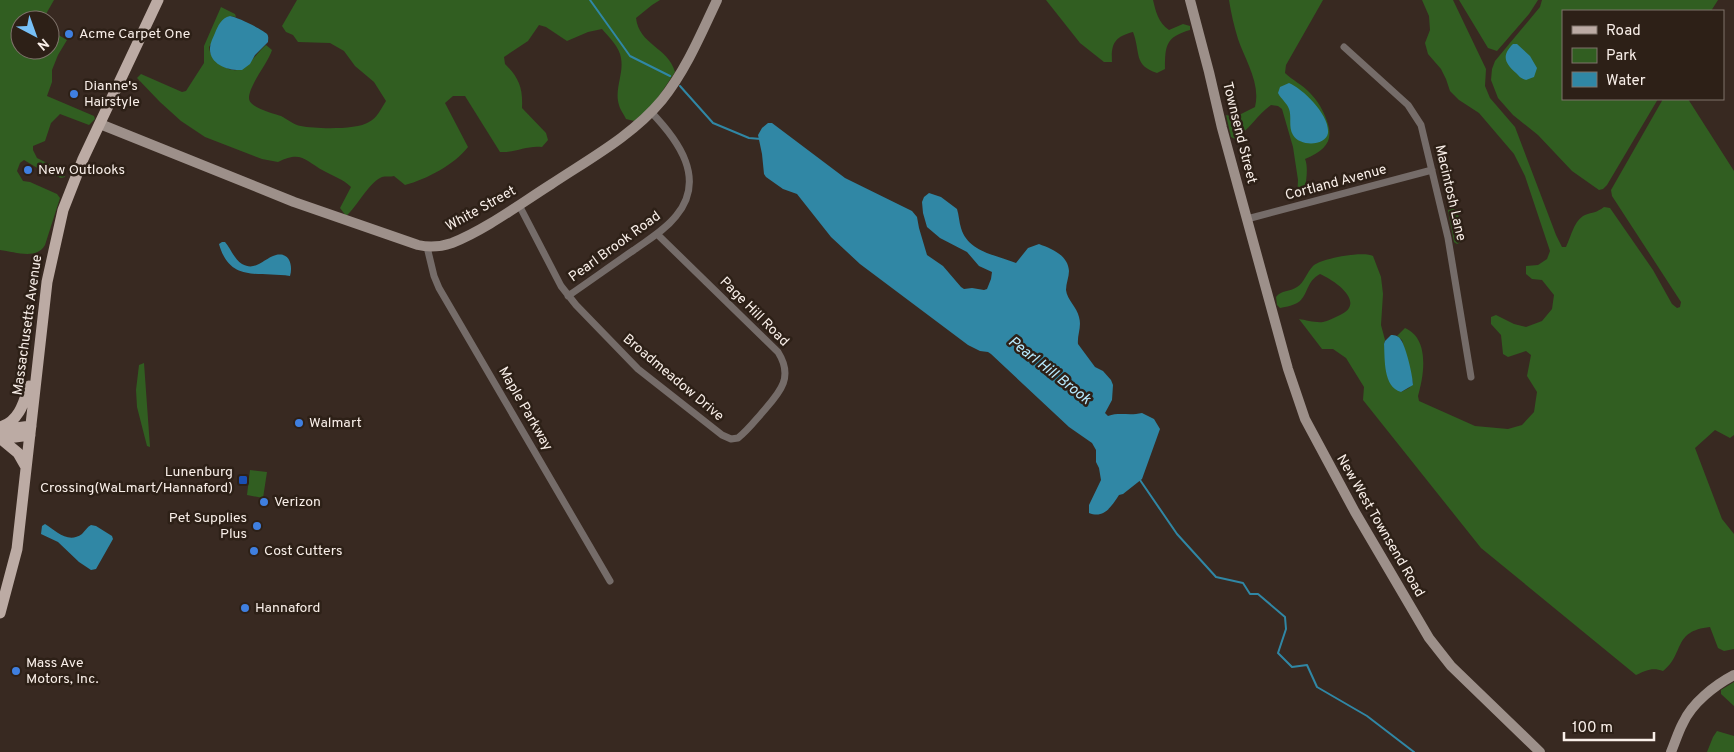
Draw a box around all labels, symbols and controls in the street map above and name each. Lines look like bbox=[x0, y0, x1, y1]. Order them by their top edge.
north arrow bbox=[10, 10, 60, 60]
legend bbox=[1562, 10, 1724, 100]
text: Road bbox=[1606, 22, 1641, 41]
place label: Acme Carpet One bbox=[79, 26, 190, 43]
marker: Acme Carpet One bbox=[63, 28, 75, 40]
text: N bbox=[33, 34, 52, 53]
text: Park bbox=[1606, 47, 1637, 66]
text: Water bbox=[1606, 72, 1646, 91]
place label: Dianne's Hairstyle bbox=[84, 78, 140, 111]
street label: Townsend Street bbox=[1218, 80, 1260, 186]
marker: Dianne's Hairstyle bbox=[68, 88, 80, 100]
street label: Macintosh Lane bbox=[1431, 143, 1469, 243]
street label: Cortland Avenue bbox=[1283, 161, 1389, 205]
place label: New Outlooks bbox=[38, 162, 125, 179]
marker: New Outlooks bbox=[22, 164, 34, 176]
street label: White Street bbox=[443, 183, 519, 235]
street label: Pearl Brook Road bbox=[566, 208, 664, 286]
street label: Massachusetts Avenue bbox=[10, 254, 46, 396]
street label: Page Hill Road bbox=[716, 274, 792, 350]
street label: Broadmeadow Drive bbox=[619, 331, 727, 425]
water label: Pearl Hill Brook bbox=[1004, 333, 1095, 410]
street label: Maple Parkway bbox=[494, 364, 556, 454]
place label: Walmart bbox=[309, 415, 362, 432]
marker: Walmart bbox=[293, 417, 305, 429]
street label: New West Townsend Road bbox=[1332, 452, 1428, 600]
place label: Lunenburg Crossing(WaLmart/Hannaford) bbox=[40, 464, 233, 497]
marker: Lunenburg Crossing(WaLmart/Hannaford) bbox=[237, 474, 249, 486]
place label: Verizon bbox=[274, 494, 321, 511]
marker: Verizon bbox=[258, 496, 270, 508]
place label: Pet Supplies Plus bbox=[169, 510, 247, 543]
marker: Pet Supplies Plus bbox=[251, 520, 263, 532]
place label: Cost Cutters bbox=[264, 543, 343, 560]
marker: Cost Cutters bbox=[248, 545, 260, 557]
place label: Hannaford bbox=[255, 600, 320, 617]
marker: Hannaford bbox=[239, 602, 251, 614]
place label: Mass Ave Motors, Inc. bbox=[26, 655, 99, 688]
marker: Mass Ave Motors, Inc. bbox=[10, 665, 22, 677]
scale bar bbox=[1564, 710, 1654, 742]
text: 100 m bbox=[1572, 719, 1613, 738]

